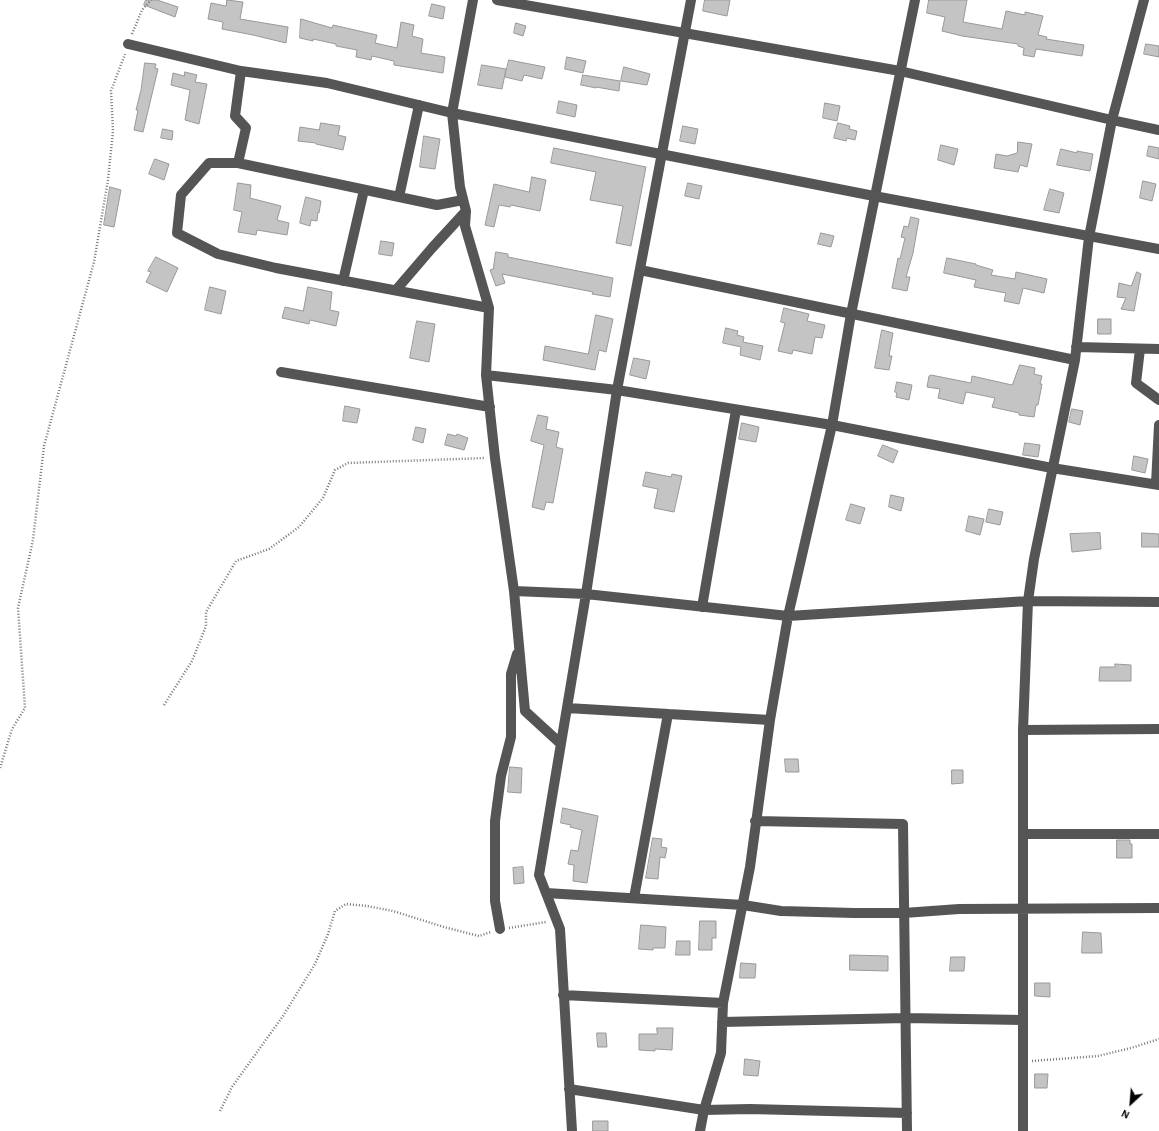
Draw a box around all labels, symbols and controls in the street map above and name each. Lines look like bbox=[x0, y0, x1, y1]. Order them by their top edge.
north arrow bbox=[1111, 1083, 1151, 1123]
text: N bbox=[1120, 1108, 1131, 1121]

